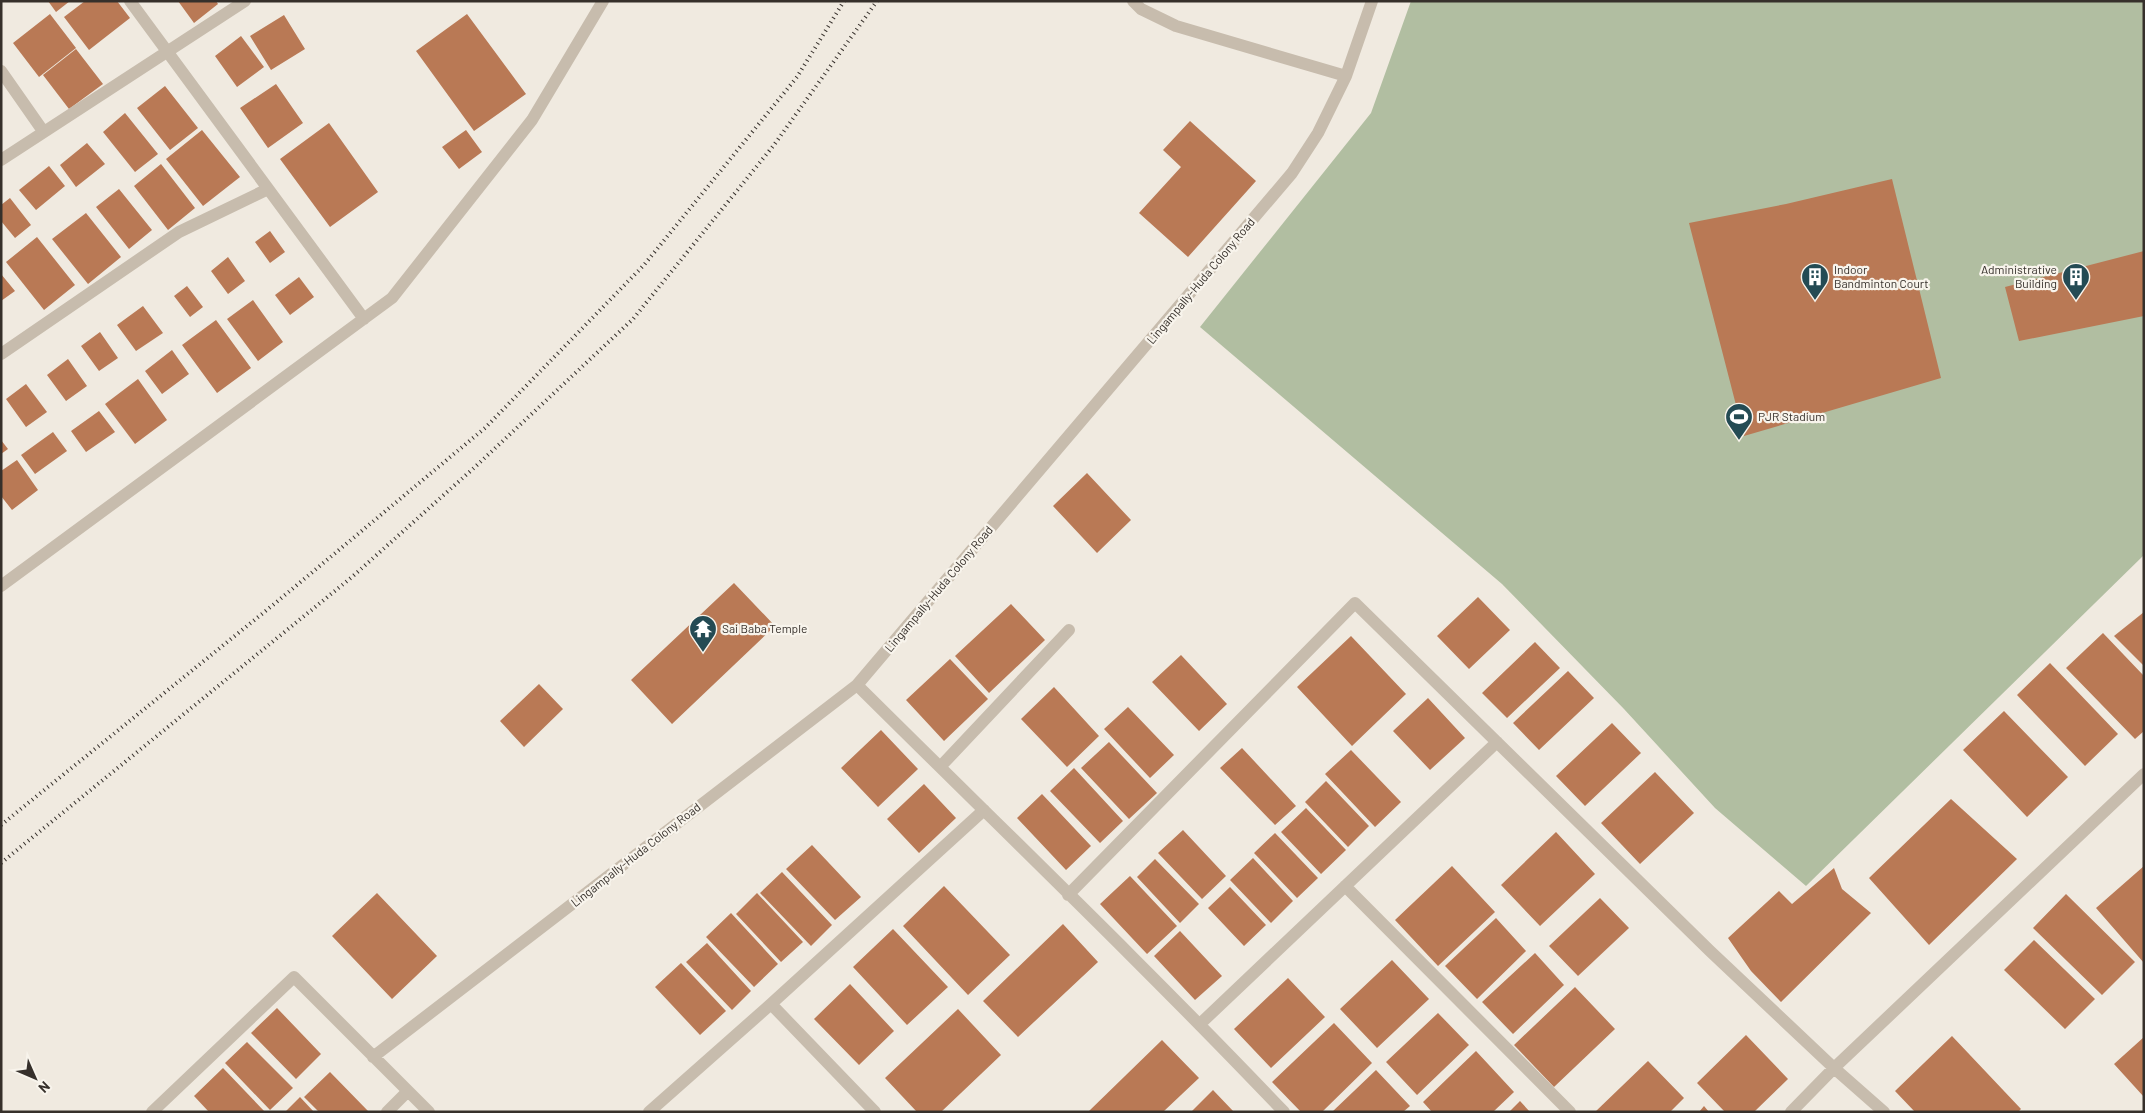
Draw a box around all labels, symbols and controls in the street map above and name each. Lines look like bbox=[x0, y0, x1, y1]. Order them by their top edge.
street label: Lingampally-Huda Colony Road bbox=[1143, 214, 1257, 346]
building icon: Indoor Bandminton Court bbox=[1800, 262, 1830, 301]
place label: Indoor Bandminton Court bbox=[1834, 262, 1929, 290]
place label: Administrative Building bbox=[1981, 262, 2057, 290]
building icon: Administrative Building bbox=[2061, 262, 2091, 301]
sports icon: PJR Stadium bbox=[1724, 402, 1754, 441]
place label: PJR Stadium bbox=[1758, 409, 1825, 423]
street label: Lingampally-Huda Colony Road bbox=[881, 522, 995, 654]
temple icon: Sai Baba Temple bbox=[688, 614, 718, 653]
place label: Sai Baba Temple bbox=[722, 621, 807, 635]
street label: Lingampally-Huda Colony Road bbox=[568, 799, 703, 909]
north arrow bbox=[10, 1053, 60, 1103]
text: N bbox=[35, 1078, 54, 1097]

